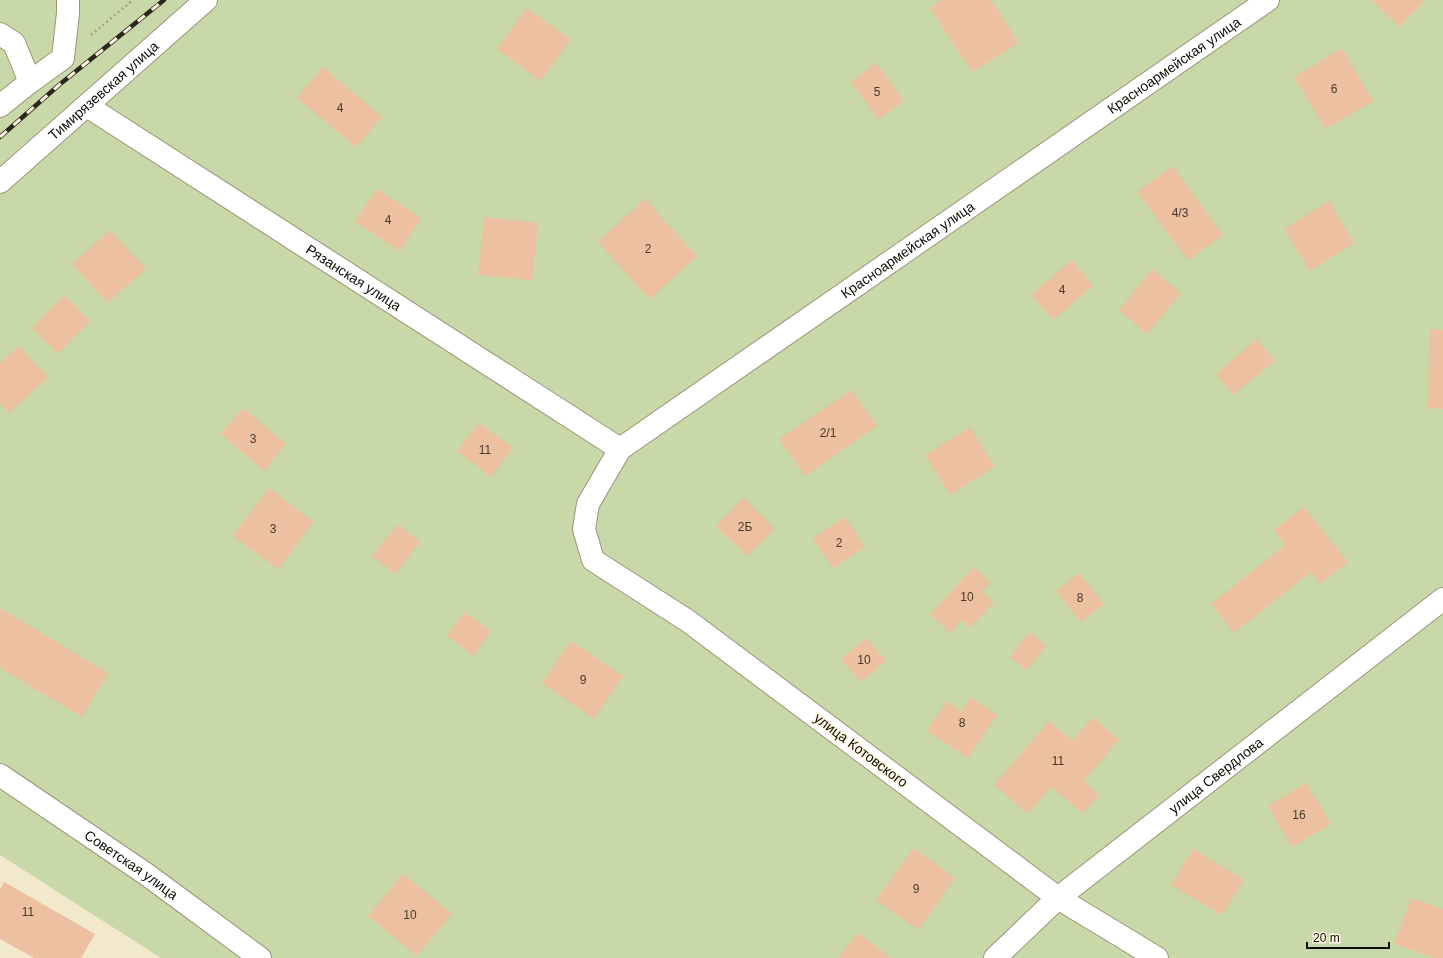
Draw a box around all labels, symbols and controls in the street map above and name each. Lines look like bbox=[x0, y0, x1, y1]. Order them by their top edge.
street label: Красноармейская улица bbox=[1104, 13, 1244, 117]
street label: Тимирязевская улица bbox=[45, 38, 162, 143]
house number: 6 bbox=[1331, 82, 1338, 96]
house number: 5 bbox=[874, 85, 881, 99]
house number: 4 bbox=[337, 101, 344, 115]
street label: Красноармейская улица bbox=[838, 198, 977, 301]
house number: 4/3 bbox=[1172, 206, 1189, 220]
house number: 4 bbox=[385, 213, 392, 227]
street label: Рязанская улица bbox=[303, 241, 404, 314]
house number: 2 bbox=[645, 242, 652, 256]
house number: 4 bbox=[1059, 283, 1066, 297]
house number: 2/1 bbox=[820, 426, 837, 440]
house number: 3 bbox=[250, 432, 257, 446]
house number: 11 bbox=[479, 443, 492, 457]
house number: 2Б bbox=[738, 520, 752, 534]
house number: 3 bbox=[270, 522, 277, 536]
house number: 2 bbox=[836, 536, 843, 550]
house number: 10 bbox=[960, 590, 974, 604]
house number: 8 bbox=[1077, 591, 1084, 605]
house number: 10 bbox=[857, 653, 871, 667]
house number: 9 bbox=[580, 673, 587, 687]
street label: улица Котовского bbox=[811, 710, 911, 791]
house number: 8 bbox=[959, 716, 966, 730]
street label: улица Свердлова bbox=[1166, 734, 1266, 817]
house number: 11 bbox=[1052, 754, 1065, 768]
house number: 16 bbox=[1292, 808, 1306, 822]
street label: Советская улица bbox=[82, 827, 181, 903]
house number: 9 bbox=[913, 882, 920, 896]
house number: 11 bbox=[22, 905, 35, 919]
house number: 10 bbox=[403, 908, 417, 922]
scale bar bbox=[1307, 924, 1389, 950]
text: 20 m bbox=[1313, 931, 1340, 945]

